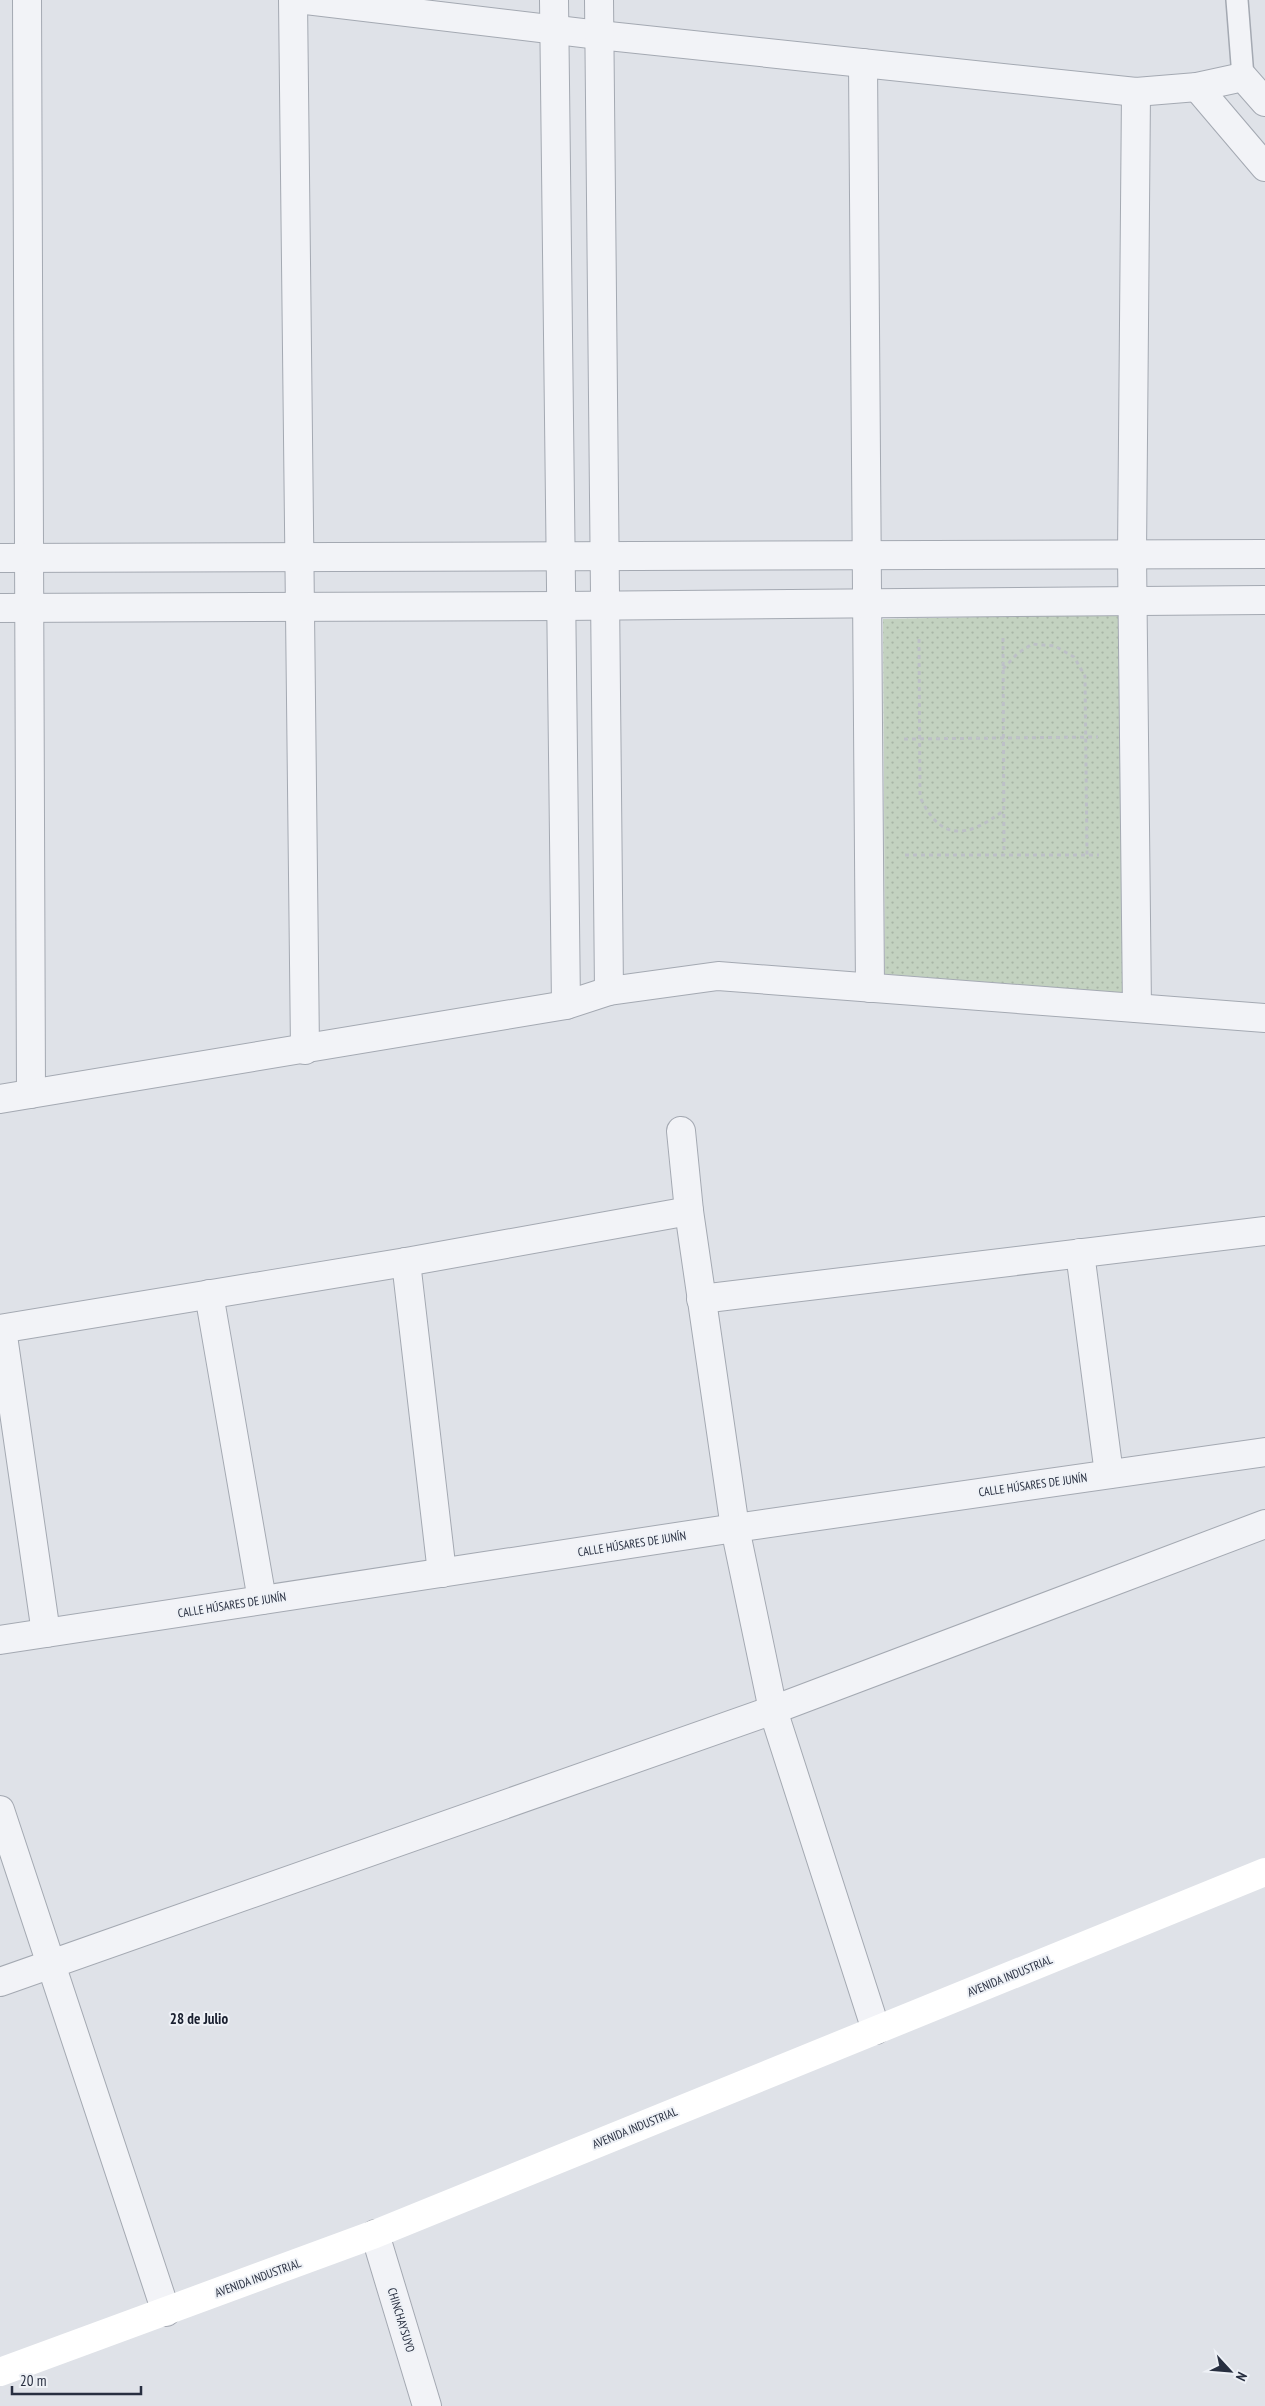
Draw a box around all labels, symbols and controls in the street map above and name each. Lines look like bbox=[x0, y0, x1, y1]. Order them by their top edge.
street label: CALLE HÚSARES DE JUNÍN bbox=[978, 1469, 1088, 1500]
street label: CALLE HÚSARES DE JUNÍN bbox=[577, 1528, 687, 1559]
street label: CALLE HÚSARES DE JUNÍN bbox=[177, 1589, 287, 1620]
street label: AVENIDA INDUSTRIAL bbox=[965, 1952, 1055, 1999]
district label: 28 de Julio bbox=[170, 2009, 228, 2028]
street label: AVENIDA INDUSTRIAL bbox=[590, 2104, 680, 2151]
street label: AVENIDA INDUSTRIAL bbox=[213, 2255, 303, 2300]
street label: CHINCHAYSUYO bbox=[385, 2286, 419, 2354]
north arrow bbox=[1205, 2346, 1255, 2396]
scale bar bbox=[12, 2364, 141, 2396]
text: N bbox=[1232, 2369, 1251, 2384]
text: 20 m bbox=[20, 2371, 46, 2390]

